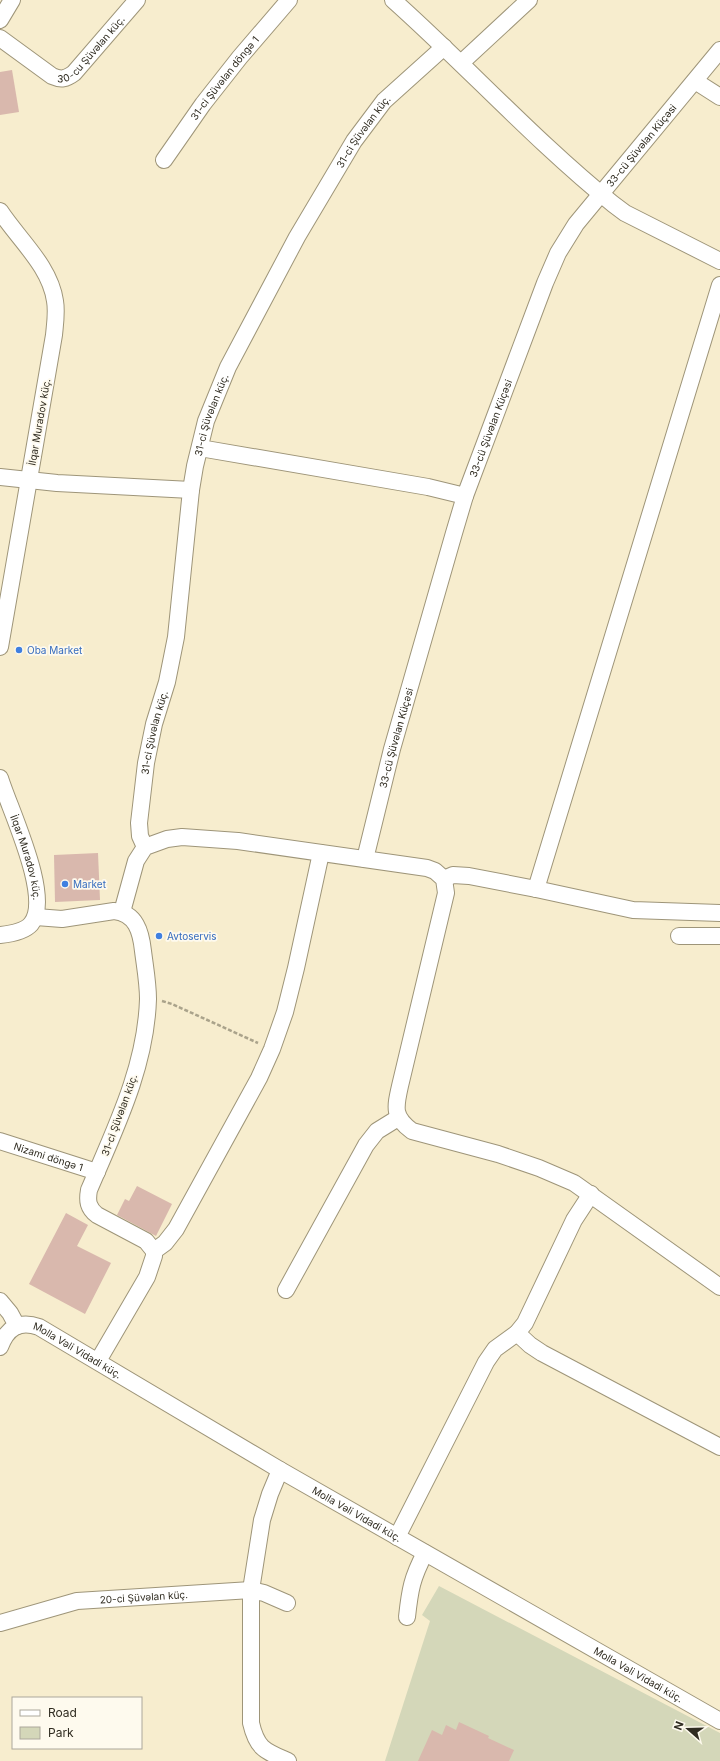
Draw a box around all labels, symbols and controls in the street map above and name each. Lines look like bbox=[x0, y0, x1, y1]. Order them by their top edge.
street label: 30-cu Şüvəlan küç. bbox=[57, 13, 127, 85]
street label: 31-ci Şüvəlan döngə 1 bbox=[188, 34, 261, 122]
street label: 31-ci Şüvəlan küç. bbox=[334, 92, 393, 170]
street label: 33-cü Şüvəlan Küçəsi bbox=[603, 102, 679, 189]
street label: 31-ci Şüvəlan küç. bbox=[192, 372, 231, 457]
street label: İlqar Muradov küç. bbox=[24, 377, 53, 466]
street label: 33-cü Şüvəlan Küçəsi bbox=[467, 378, 514, 479]
place label: Oba Market bbox=[27, 644, 83, 656]
marker: Oba Market bbox=[14, 645, 24, 655]
street label: 33-cü Şüvəlan Küçəsi bbox=[377, 686, 415, 789]
street label: 31-ci Şüvəlan küç. bbox=[139, 689, 170, 775]
street label: İlqar Muradov küç. bbox=[8, 813, 43, 901]
place label: Market bbox=[73, 878, 107, 890]
marker: Market bbox=[60, 879, 70, 889]
place label: Avtoservis bbox=[167, 930, 217, 942]
marker: Avtoservis bbox=[154, 931, 164, 941]
street label: 31-ci Şüvəlan küç. bbox=[99, 1072, 139, 1158]
street label: Nizami döngə 1 bbox=[12, 1140, 85, 1173]
street label: Molla Vəli Vidadi küç. bbox=[32, 1320, 124, 1381]
street label: Molla Vəli Vidadi küç. bbox=[310, 1484, 404, 1544]
street label: 20-ci Şüvəlan küç. bbox=[99, 1588, 188, 1606]
street label: Molla Vəli Vidadi küç. bbox=[592, 1644, 685, 1705]
legend bbox=[12, 1697, 142, 1749]
text: Road bbox=[48, 1705, 77, 1720]
north arrow bbox=[668, 1709, 708, 1749]
text: N bbox=[671, 1719, 687, 1732]
text: Park bbox=[48, 1725, 74, 1740]

